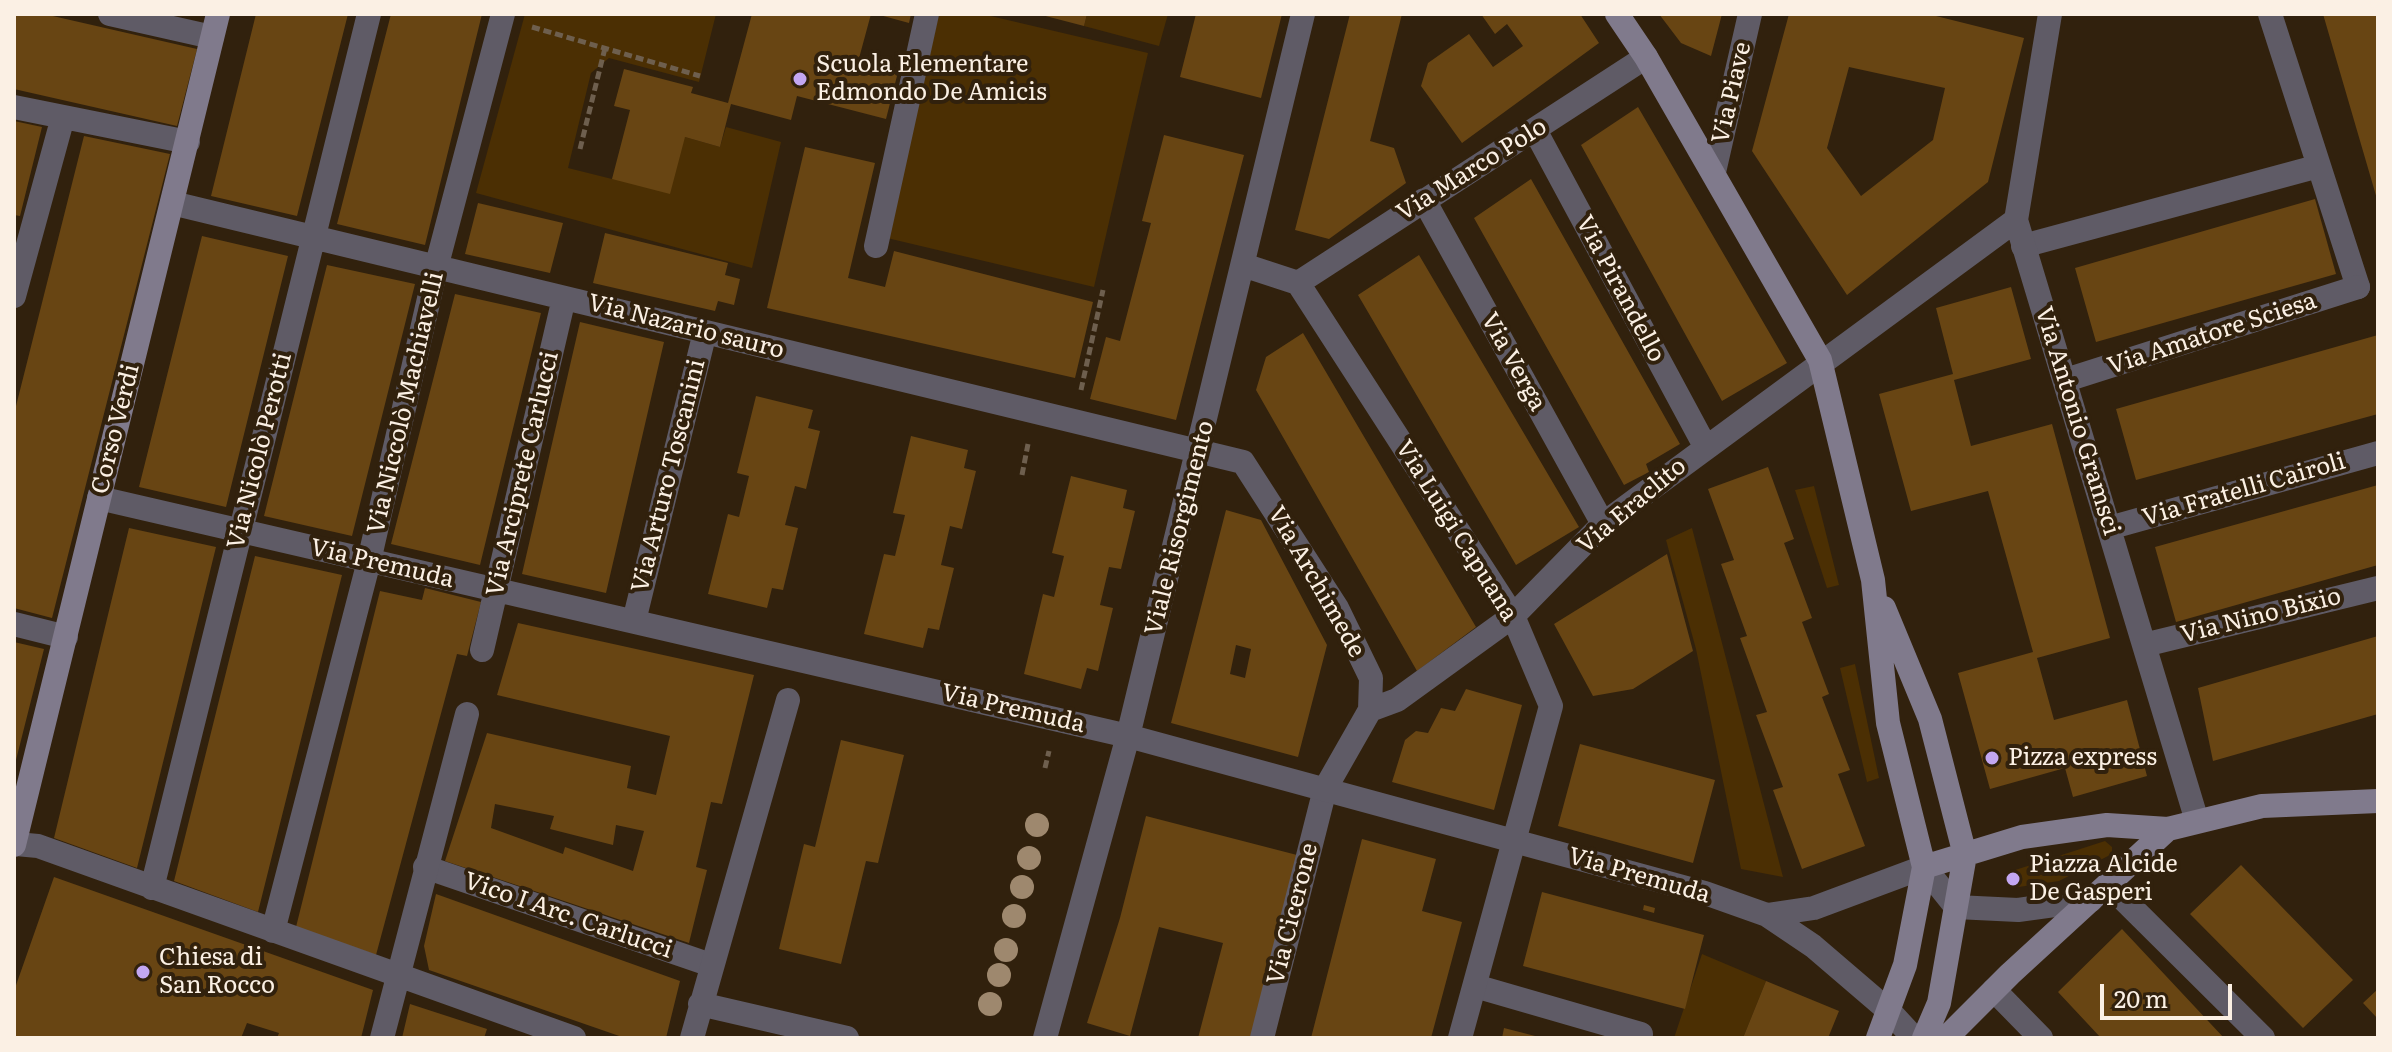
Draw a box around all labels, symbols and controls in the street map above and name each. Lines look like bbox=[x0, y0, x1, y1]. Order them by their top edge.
street label: Via Piave bbox=[1706, 39, 1758, 147]
place label: Scuola Elementare Edmondo De Amicis bbox=[816, 51, 1047, 107]
marker: Scuola Elementare Edmondo De Amicis bbox=[791, 70, 809, 88]
street label: Via Marco Polo bbox=[1392, 112, 1552, 228]
street label: Via Pirandello bbox=[1569, 211, 1671, 367]
street label: Via Niccolò Machiavelli bbox=[362, 269, 450, 537]
street label: Via Amatore Sciesa bbox=[2104, 287, 2320, 381]
street label: Via Nazario sauro bbox=[585, 289, 787, 365]
street label: Via Antonio Gramsci bbox=[2029, 303, 2125, 539]
street label: Via Verga bbox=[1474, 308, 1552, 416]
street label: Via Arciprete Carlucci bbox=[481, 349, 565, 599]
street label: Via Nicolò Perotti bbox=[222, 350, 298, 552]
street label: Via Arturo Toscanini bbox=[626, 356, 712, 596]
street label: Corso Verdi bbox=[86, 361, 146, 497]
street label: Viale Risorgimento bbox=[1139, 418, 1221, 638]
street label: Via Luigi Capuana bbox=[1389, 435, 1523, 627]
street label: Via Fratelli Cairoli bbox=[2139, 447, 2349, 533]
street label: Via Eraclito bbox=[1572, 452, 1692, 560]
street label: Via Archimede bbox=[1261, 501, 1371, 663]
street label: Via Premuda bbox=[307, 534, 457, 594]
street label: Via Nino Bixio bbox=[2178, 582, 2344, 650]
street label: Via Premuda bbox=[938, 679, 1088, 739]
place label: Pizza express bbox=[2008, 744, 2157, 772]
marker: Pizza express bbox=[1983, 749, 2001, 767]
street label: Via Cicerone bbox=[1261, 840, 1325, 988]
street label: Via Premuda bbox=[1565, 842, 1713, 910]
place label: Piazza Alcide De Gasperi bbox=[2029, 851, 2178, 907]
street label: Vico I Arc. Carlucci bbox=[460, 867, 676, 965]
marker: Piazza Alcide De Gasperi bbox=[2004, 870, 2022, 888]
place label: Chiesa di San Rocco bbox=[159, 944, 275, 1000]
marker: Chiesa di San Rocco bbox=[134, 963, 152, 981]
scale bar bbox=[2104, 968, 2236, 1018]
text: 20 m bbox=[2114, 980, 2168, 1015]

